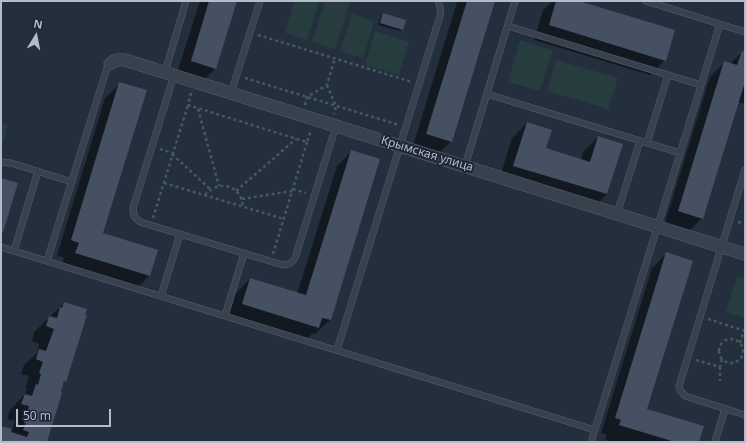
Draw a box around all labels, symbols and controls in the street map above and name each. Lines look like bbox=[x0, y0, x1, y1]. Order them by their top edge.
north arrow bbox=[16, 16, 56, 56]
text: N bbox=[32, 16, 44, 32]
street label: Крымская улица bbox=[379, 133, 475, 175]
scale bar bbox=[18, 401, 113, 427]
text: 50 m bbox=[23, 407, 51, 424]

